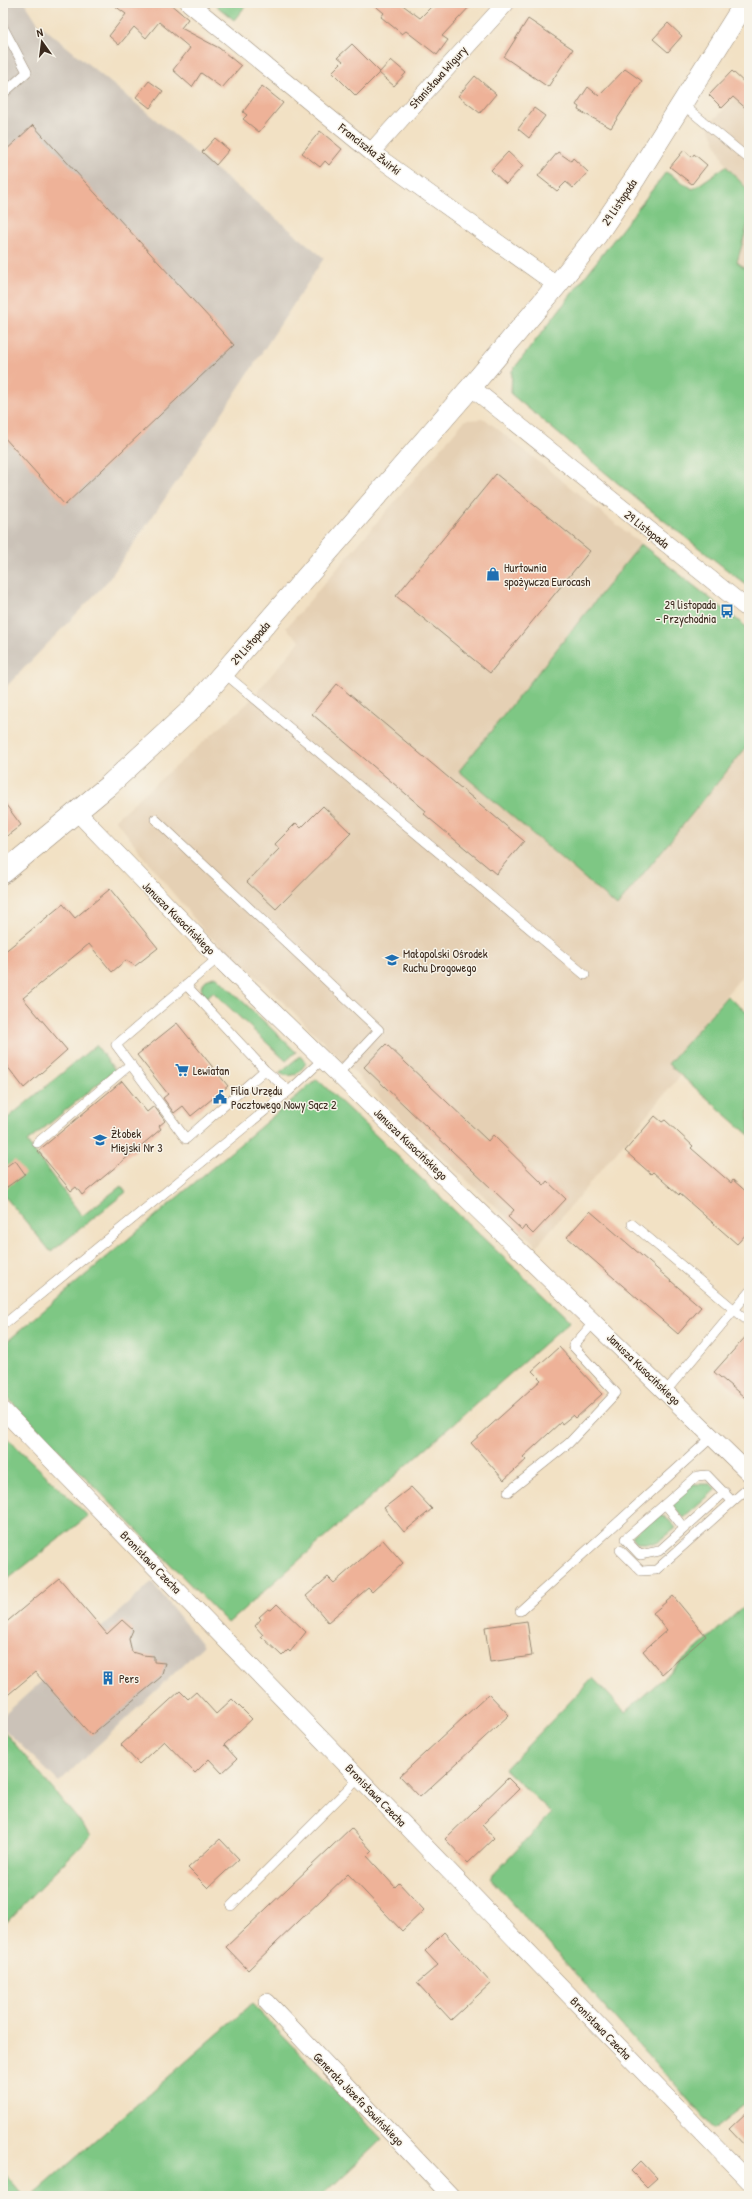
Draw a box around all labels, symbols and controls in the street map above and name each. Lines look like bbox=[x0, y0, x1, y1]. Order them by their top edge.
north arrow bbox=[22, 22, 62, 62]
text: N bbox=[35, 25, 44, 40]
street label: Stanisława Wigury bbox=[405, 42, 471, 112]
street label: Franciszka Żwirki bbox=[334, 118, 405, 179]
street label: 29 Listopada bbox=[597, 175, 641, 229]
street label: 29 Listopada bbox=[621, 506, 673, 552]
place label: Hurtownia spożywcza Eurocash bbox=[504, 559, 590, 590]
shop icon: Hurtownia spożywcza Eurocash bbox=[485, 566, 501, 582]
place label: 29 listopada - Przychodnia bbox=[656, 596, 716, 627]
bus stop icon: 29 listopada - Przychodnia bbox=[719, 603, 735, 619]
street label: 29 Listopada bbox=[226, 617, 274, 668]
street label: Janusza Kusocińskiego bbox=[139, 878, 219, 958]
place label: Małopolski Ośrodek Ruchu Drogowego bbox=[403, 945, 488, 976]
school or university icon: Małopolski Ośrodek Ruchu Drogowego bbox=[384, 952, 400, 968]
supermarket icon: Lewiatan bbox=[174, 1062, 190, 1078]
place label: Lewiatan bbox=[193, 1062, 229, 1079]
place label: Filia Urzędu Pocztowego Nowy Sącz 2 bbox=[230, 1082, 337, 1113]
public building icon: Filia Urzędu Pocztowego Nowy Sącz 2 bbox=[212, 1089, 228, 1105]
street label: Janusza Kusocińskiego bbox=[370, 1104, 452, 1184]
place label: Żłobek Miejski Nr 3 bbox=[111, 1125, 163, 1156]
school or university icon: Żłobek Miejski Nr 3 bbox=[92, 1132, 108, 1148]
street label: Janusza Kusocińskiego bbox=[603, 1329, 685, 1409]
street label: Bronisława Czecha bbox=[117, 1527, 186, 1597]
building icon: Pers bbox=[100, 1670, 116, 1686]
place label: Pers bbox=[119, 1670, 139, 1687]
street label: Bronisława Czecha bbox=[342, 1760, 411, 1830]
street label: Bronisława Czecha bbox=[567, 1993, 636, 2063]
street label: Generała Józefa Sowińskiego bbox=[310, 2048, 408, 2150]

